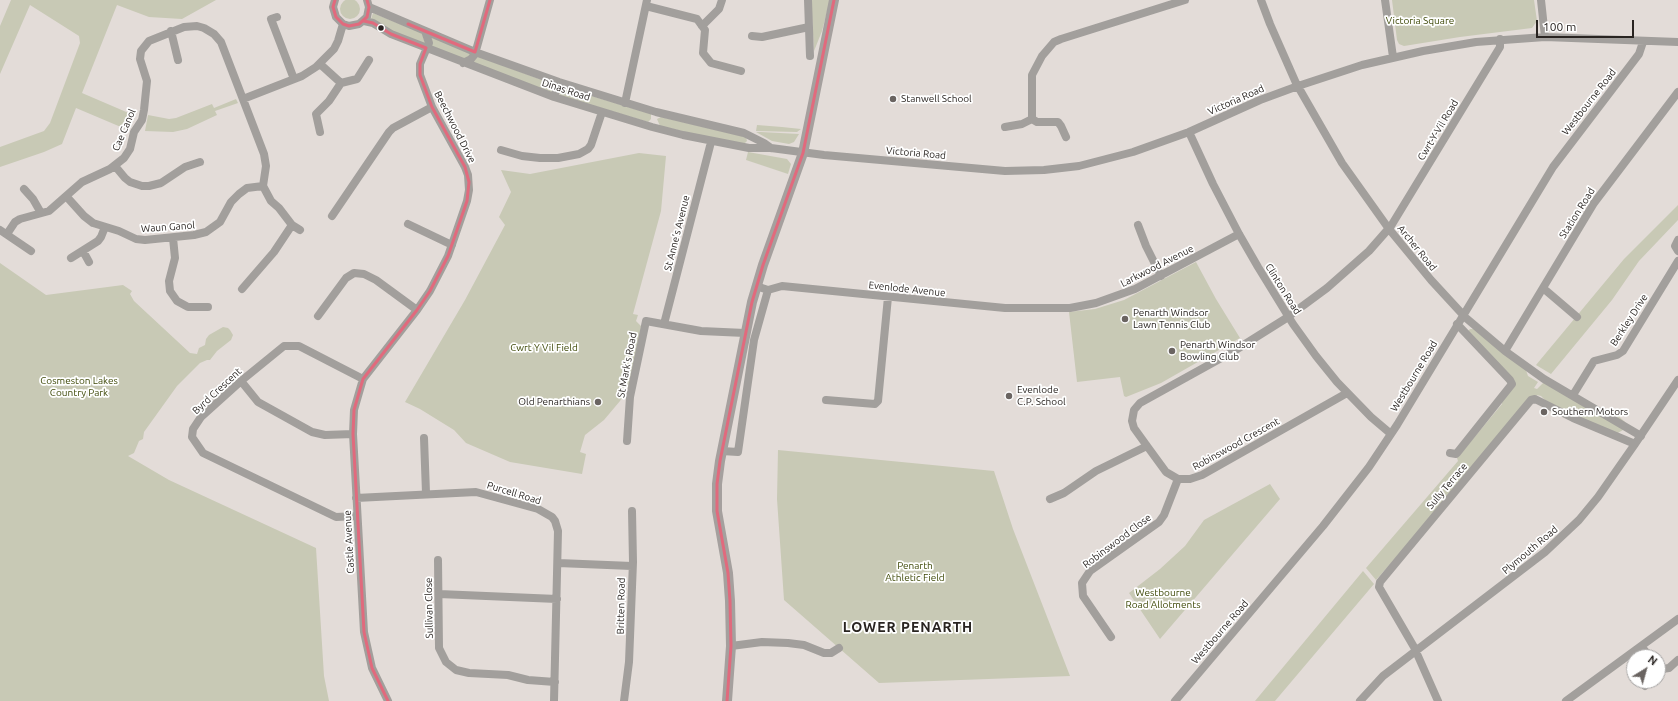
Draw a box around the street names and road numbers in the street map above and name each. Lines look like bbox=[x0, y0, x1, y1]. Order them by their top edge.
street label: Westbourne Road bbox=[1559, 67, 1619, 137]
street label: Dinas Road bbox=[540, 77, 592, 103]
street label: Victoria Road bbox=[1206, 82, 1266, 118]
street label: Beechwood Drive bbox=[432, 89, 478, 165]
street label: Cwrt-Y-Vil Road bbox=[1415, 97, 1461, 163]
street label: Cae Canol bbox=[110, 107, 138, 153]
street label: Victoria Road bbox=[885, 144, 947, 162]
street label: Station Road bbox=[1557, 185, 1597, 241]
street label: St Anne's Avenue bbox=[662, 194, 692, 272]
street label: Waun Ganol bbox=[141, 219, 195, 235]
street label: Archer Road bbox=[1395, 223, 1439, 273]
street label: Larkwood Avenue bbox=[1118, 242, 1196, 290]
street label: Clinton Road bbox=[1263, 261, 1303, 317]
street label: Evenlode Avenue bbox=[868, 279, 946, 299]
street label: Berkley Drive bbox=[1608, 292, 1650, 348]
street label: St Mark's Road bbox=[615, 331, 639, 399]
street label: Westbourne Road bbox=[1388, 338, 1440, 414]
street label: Byrd Crescent bbox=[190, 365, 244, 417]
street label: Robinswood Crescent bbox=[1190, 415, 1282, 473]
street label: Sully Terrace bbox=[1424, 460, 1470, 512]
street label: Purcell Road bbox=[485, 479, 543, 507]
street label: Castle Avenue bbox=[341, 510, 357, 574]
street label: Robinswood Close bbox=[1080, 511, 1154, 571]
street label: Plymouth Road bbox=[1500, 523, 1560, 577]
street label: Sullivan Close bbox=[422, 577, 436, 639]
street label: Britten Road bbox=[615, 577, 627, 635]
street label: Westbourne Road bbox=[1189, 598, 1251, 666]

